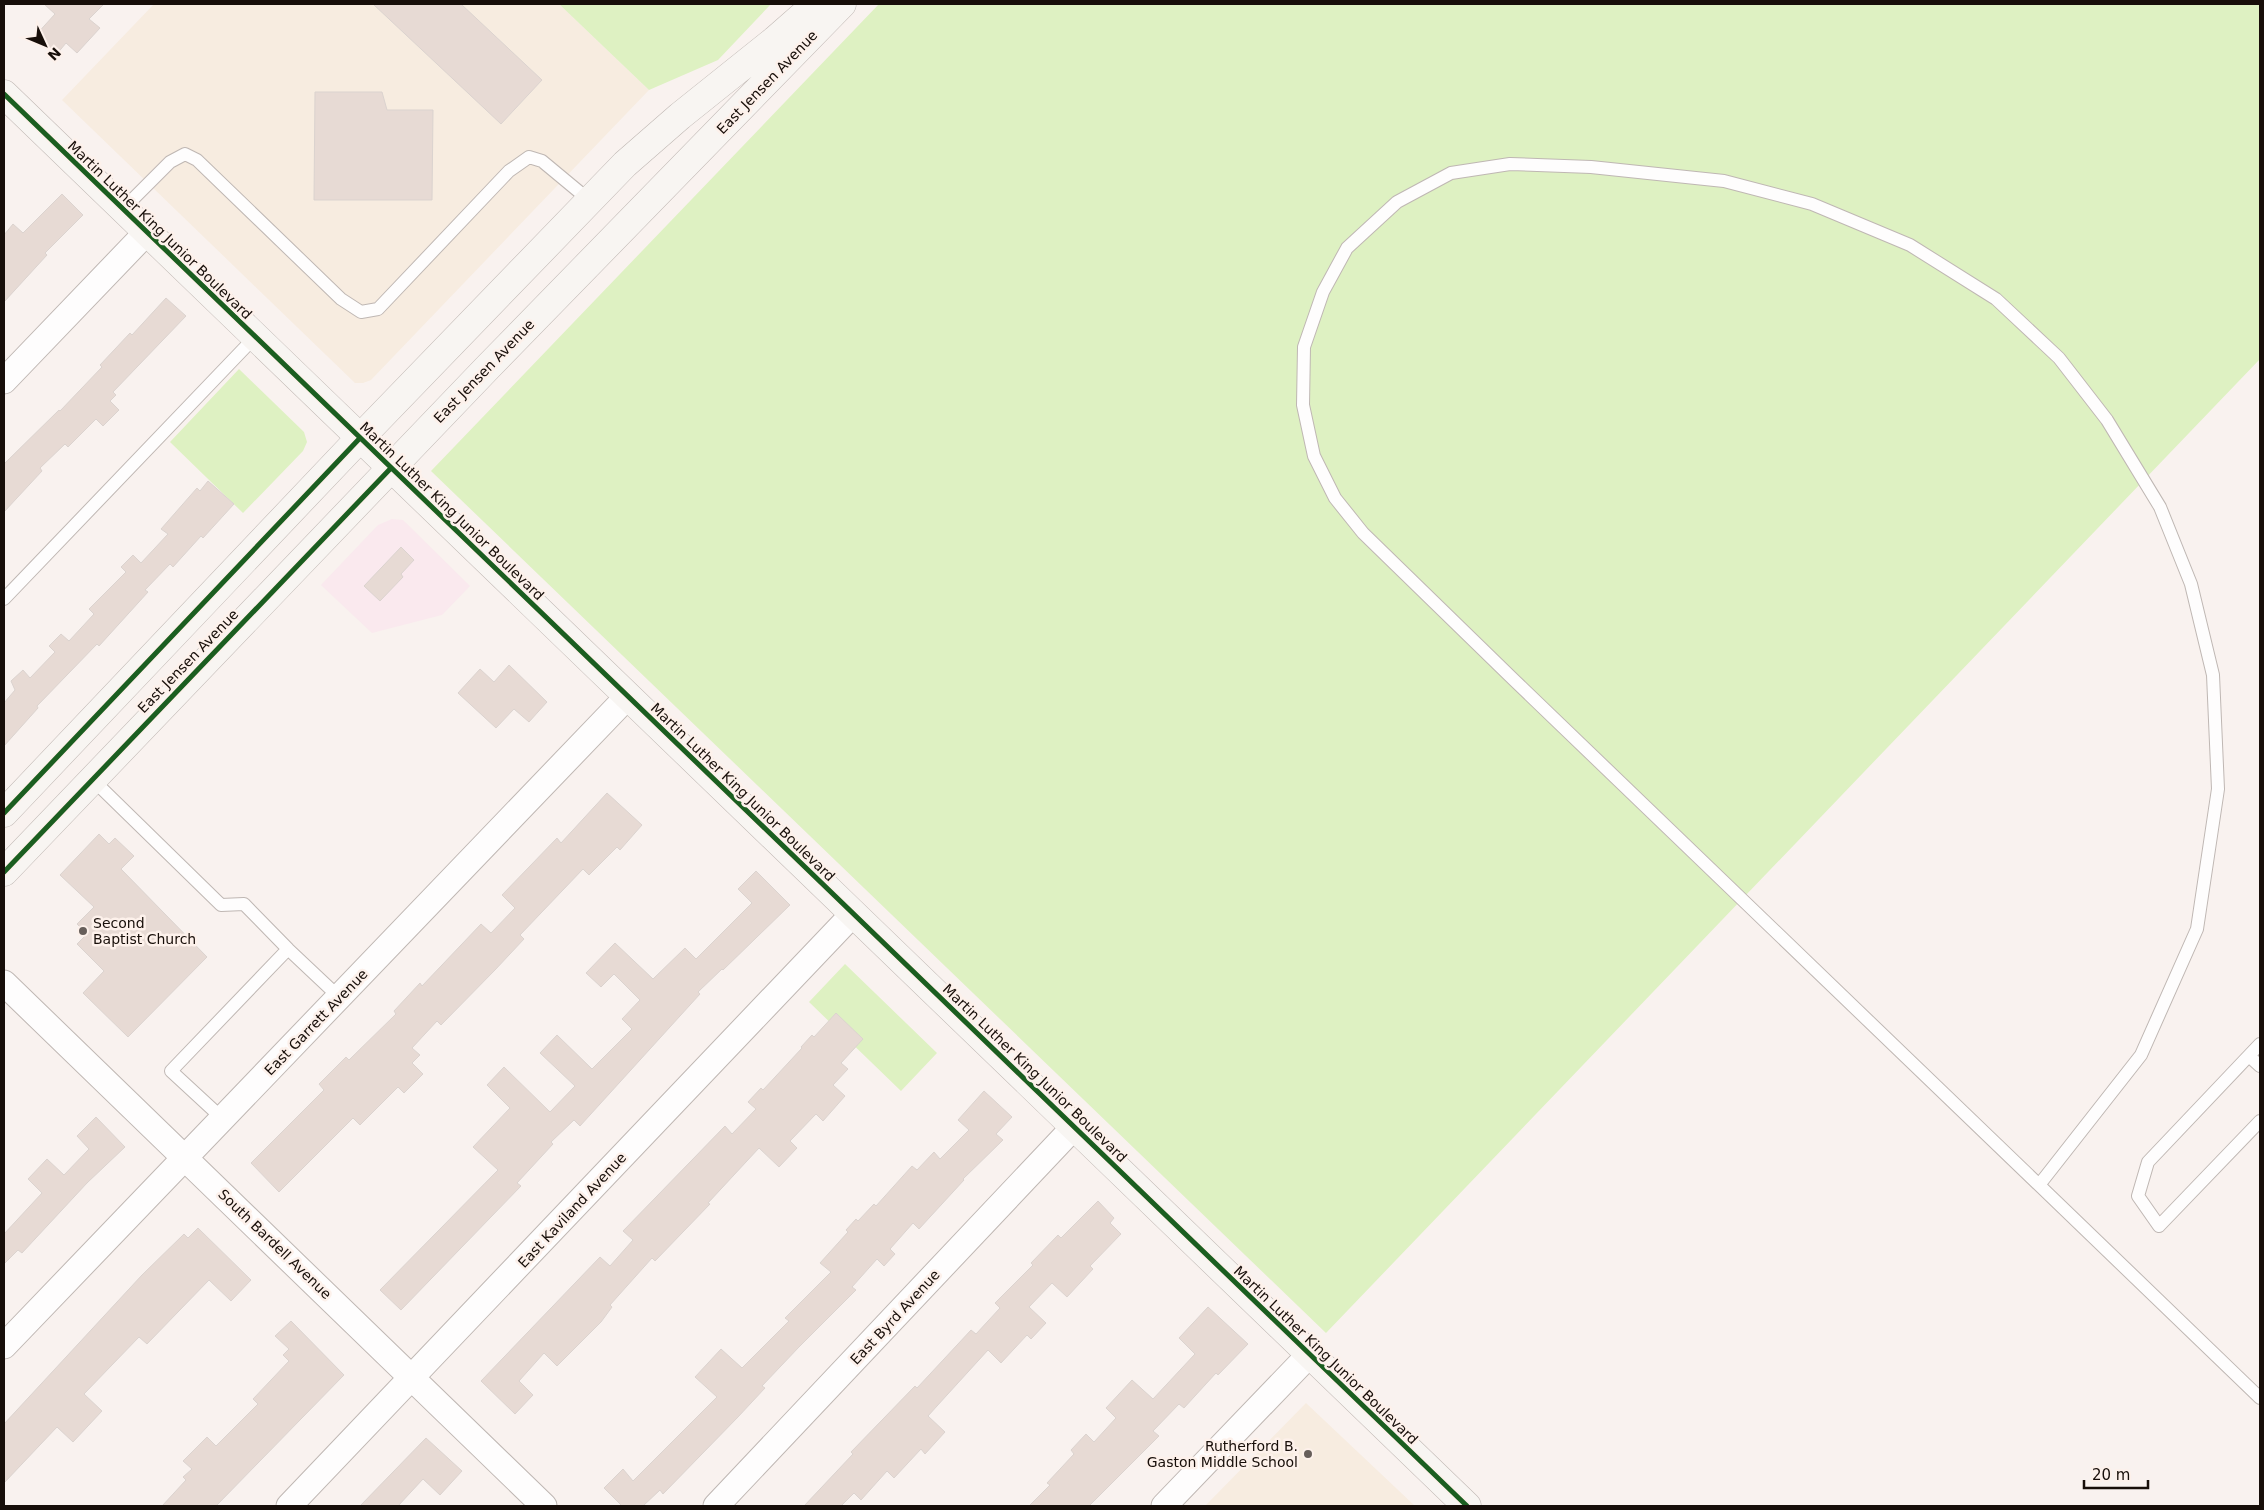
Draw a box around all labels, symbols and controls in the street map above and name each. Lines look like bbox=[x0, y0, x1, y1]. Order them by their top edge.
north arrow bbox=[20, 20, 70, 70]
street label: East Jensen Avenue bbox=[713, 27, 821, 137]
text: N bbox=[45, 44, 64, 64]
street label: Martin Luther King Junior Boulevard bbox=[65, 138, 255, 322]
street label: East Jensen Avenue bbox=[430, 316, 538, 426]
street label: Martin Luther King Junior Boulevard bbox=[357, 419, 547, 603]
street label: East Jensen Avenue bbox=[134, 606, 242, 716]
street label: Martin Luther King Junior Boulevard bbox=[648, 700, 838, 884]
place label: Second Baptist Church bbox=[93, 915, 196, 947]
marker: Second Baptist Church bbox=[77, 925, 89, 937]
street label: East Garrett Avenue bbox=[261, 966, 371, 1078]
street label: Martin Luther King Junior Boulevard bbox=[940, 981, 1130, 1165]
street label: East Kaviland Avenue bbox=[515, 1149, 629, 1271]
street label: South Bardell Avenue bbox=[215, 1186, 335, 1302]
street label: Martin Luther King Junior Boulevard bbox=[1231, 1263, 1421, 1447]
street label: East Byrd Avenue bbox=[847, 1266, 943, 1368]
place label: Rutherford B. Gaston Middle School bbox=[1147, 1438, 1298, 1470]
marker: Rutherford B. Gaston Middle School bbox=[1302, 1448, 1314, 1460]
scale bar bbox=[2084, 1458, 2148, 1490]
text: 20 m bbox=[2092, 1466, 2130, 1484]

